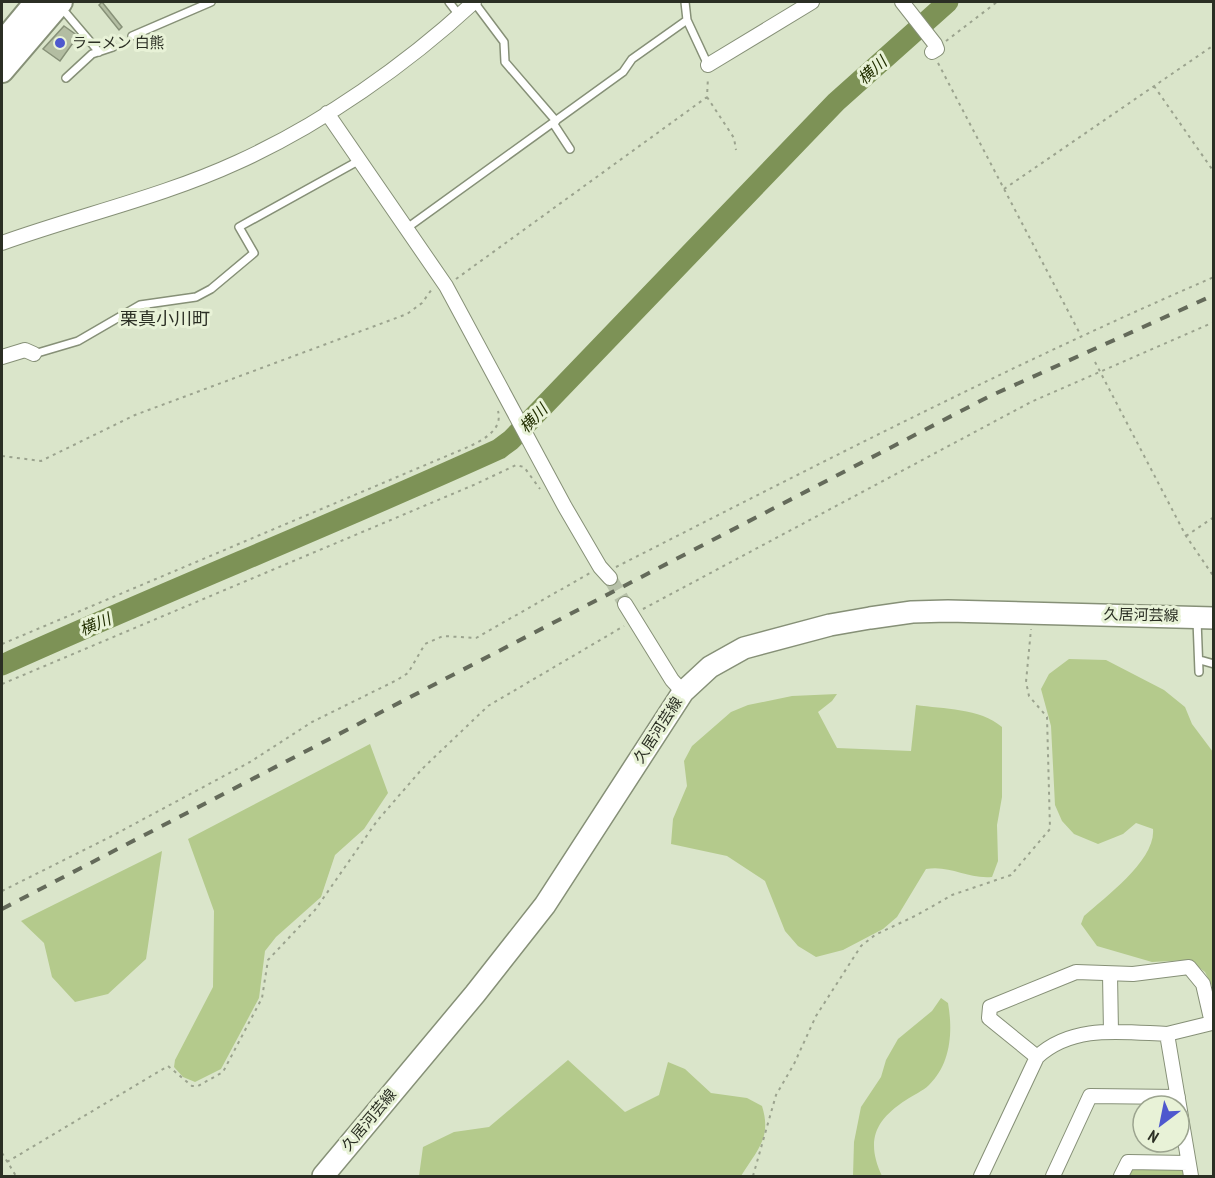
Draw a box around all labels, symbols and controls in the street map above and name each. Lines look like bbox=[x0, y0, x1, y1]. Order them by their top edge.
place label: ラーメン 白熊 bbox=[72, 33, 165, 52]
marker: ラーメン 白熊 bbox=[53, 36, 67, 50]
water label: 横川 bbox=[853, 51, 892, 88]
district label: 栗真小川町 bbox=[120, 307, 210, 330]
water label: 横川 bbox=[515, 398, 553, 436]
street label: 久居河芸線 bbox=[1103, 604, 1179, 625]
water label: 横川 bbox=[76, 608, 115, 639]
street label: 久居河芸線 bbox=[629, 693, 686, 766]
street label: 久居河芸線 bbox=[337, 1085, 400, 1155]
north arrow bbox=[1131, 1094, 1191, 1154]
text: N bbox=[1144, 1126, 1162, 1147]

